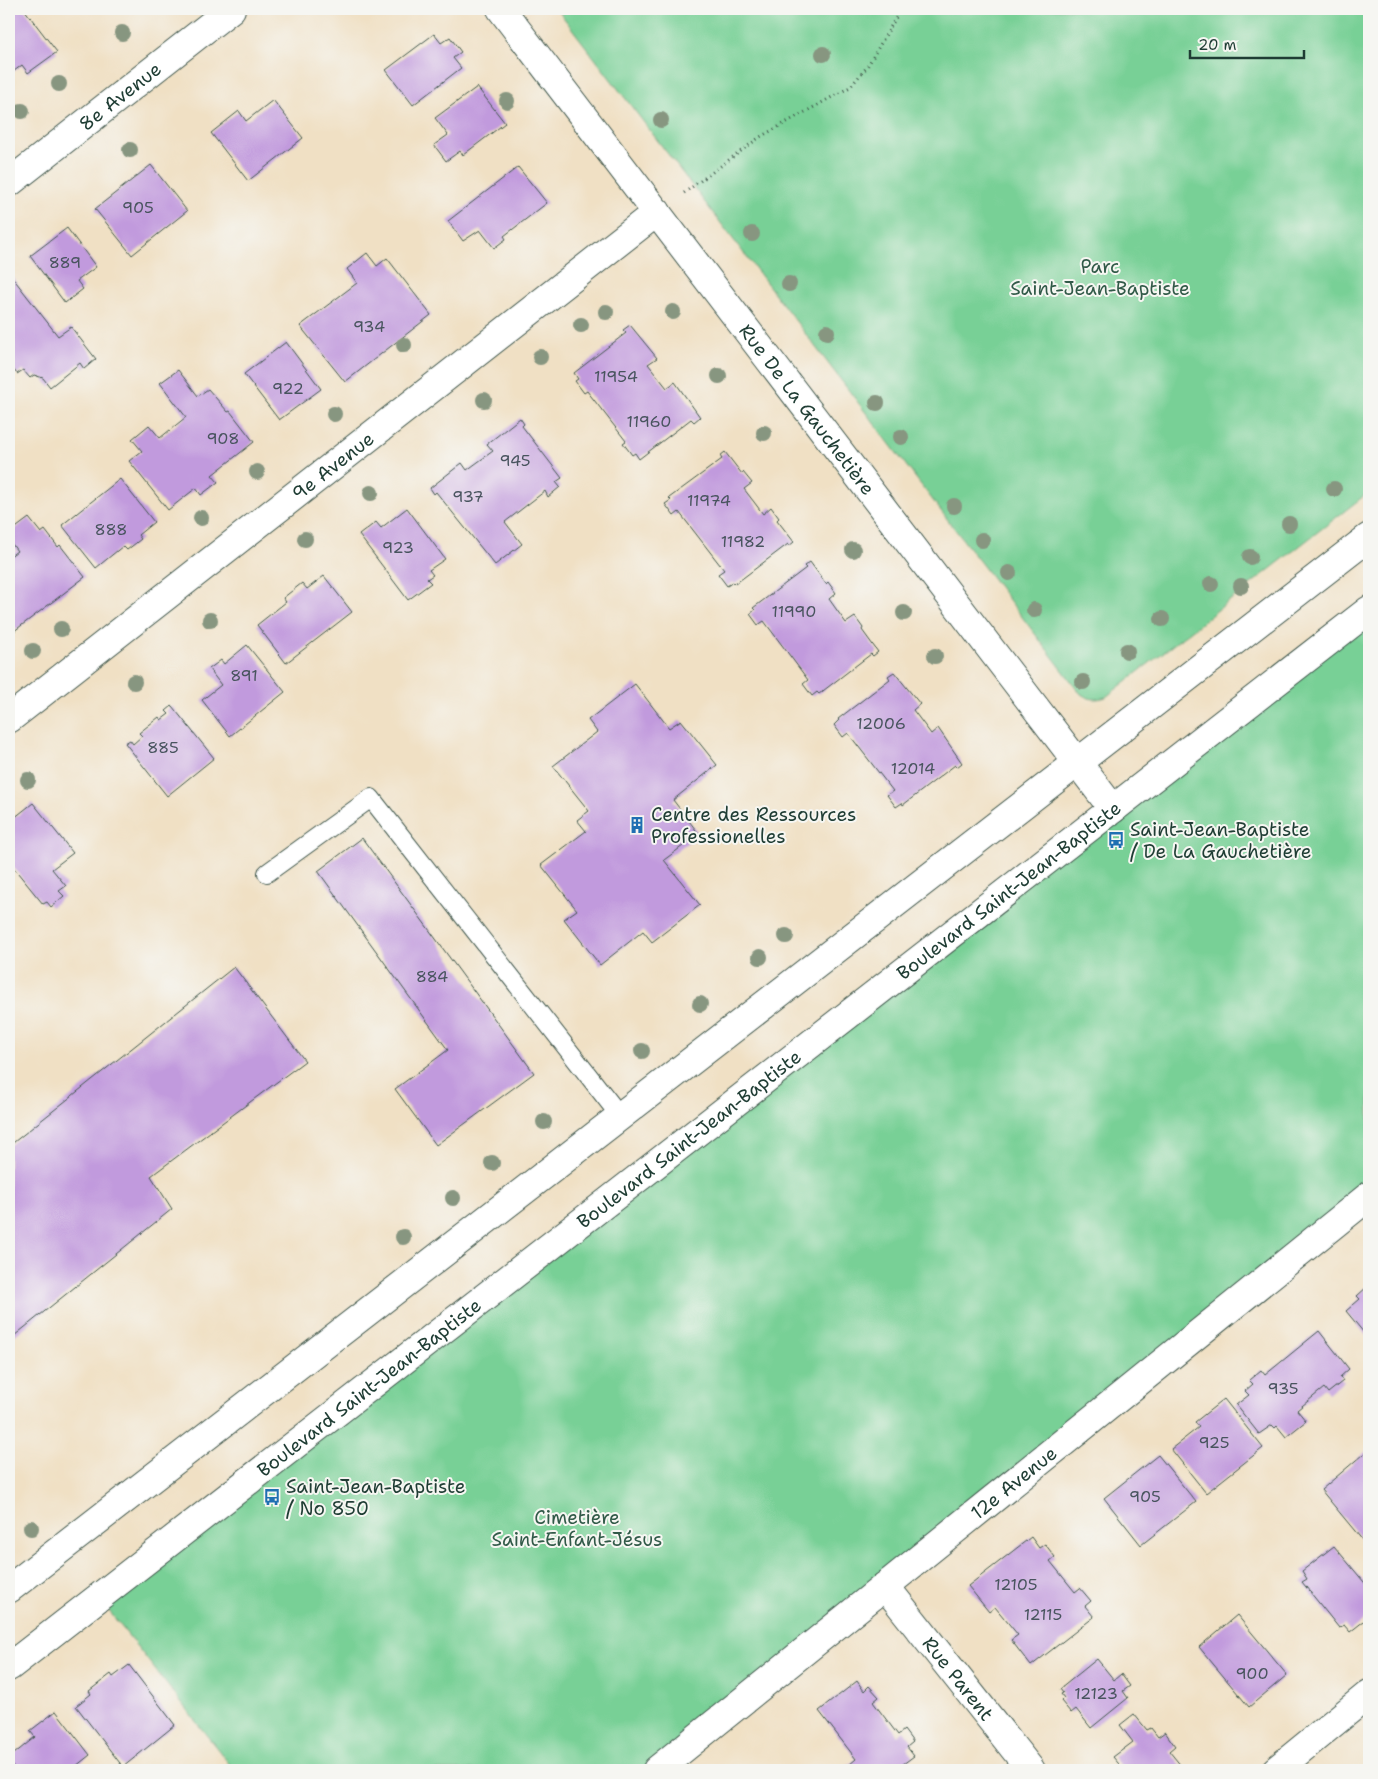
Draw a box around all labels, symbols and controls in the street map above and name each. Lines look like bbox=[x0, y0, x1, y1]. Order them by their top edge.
scale bar bbox=[1190, 28, 1304, 60]
text: 20 m bbox=[1198, 35, 1237, 55]
street label: 8e Avenue bbox=[74, 56, 166, 136]
house number: 905 bbox=[122, 197, 154, 218]
house number: 889 bbox=[49, 252, 81, 273]
park label: Parc Saint-Jean-Baptiste bbox=[1010, 254, 1190, 301]
house number: 934 bbox=[353, 316, 385, 337]
street label: Rue De La Gauchetière bbox=[733, 319, 880, 500]
house number: 11954 bbox=[594, 366, 638, 387]
house number: 922 bbox=[272, 378, 304, 399]
house number: 11960 bbox=[626, 411, 672, 432]
street label: 9e Avenue bbox=[287, 426, 379, 506]
house number: 908 bbox=[206, 428, 240, 449]
house number: 945 bbox=[499, 450, 531, 471]
house number: 937 bbox=[452, 486, 484, 507]
house number: 11974 bbox=[687, 490, 731, 511]
house number: 888 bbox=[95, 519, 127, 540]
house number: 11982 bbox=[721, 531, 765, 552]
house number: 923 bbox=[382, 537, 414, 558]
house number: 11990 bbox=[772, 601, 816, 622]
house number: 891 bbox=[230, 665, 258, 686]
house number: 12006 bbox=[856, 713, 906, 734]
house number: 885 bbox=[147, 737, 179, 758]
house number: 12014 bbox=[891, 758, 935, 779]
street label: Boulevard Saint-Jean-Baptiste bbox=[892, 796, 1126, 985]
place label: Centre des Ressources Professionelles bbox=[651, 802, 856, 849]
building icon: Centre des Ressources Professionelles bbox=[627, 815, 647, 835]
place label: Saint-Jean-Baptiste / De La Gauchetière bbox=[1130, 817, 1311, 864]
bus stop icon: Saint-Jean-Baptiste / De La Gauchetière bbox=[1106, 830, 1126, 850]
house number: 884 bbox=[416, 966, 448, 987]
street label: Boulevard Saint-Jean-Baptiste bbox=[572, 1044, 806, 1234]
street label: Boulevard Saint-Jean-Baptiste bbox=[252, 1293, 487, 1483]
house number: 935 bbox=[1268, 1378, 1298, 1399]
house number: 925 bbox=[1198, 1432, 1230, 1453]
street label: 12e Avenue bbox=[966, 1441, 1062, 1525]
place label: Saint-Jean-Baptiste / No 850 bbox=[286, 1474, 465, 1521]
house number: 905 bbox=[1129, 1486, 1161, 1507]
bus stop icon: Saint-Jean-Baptiste / No 850 bbox=[262, 1487, 282, 1507]
park label: Cimetière Saint-Enfant-Jésus bbox=[492, 1505, 662, 1552]
house number: 12105 bbox=[994, 1574, 1038, 1595]
house number: 12115 bbox=[1024, 1604, 1062, 1625]
street label: Rue Parent bbox=[917, 1632, 999, 1726]
house number: 900 bbox=[1235, 1663, 1269, 1684]
house number: 12123 bbox=[1074, 1683, 1118, 1704]

